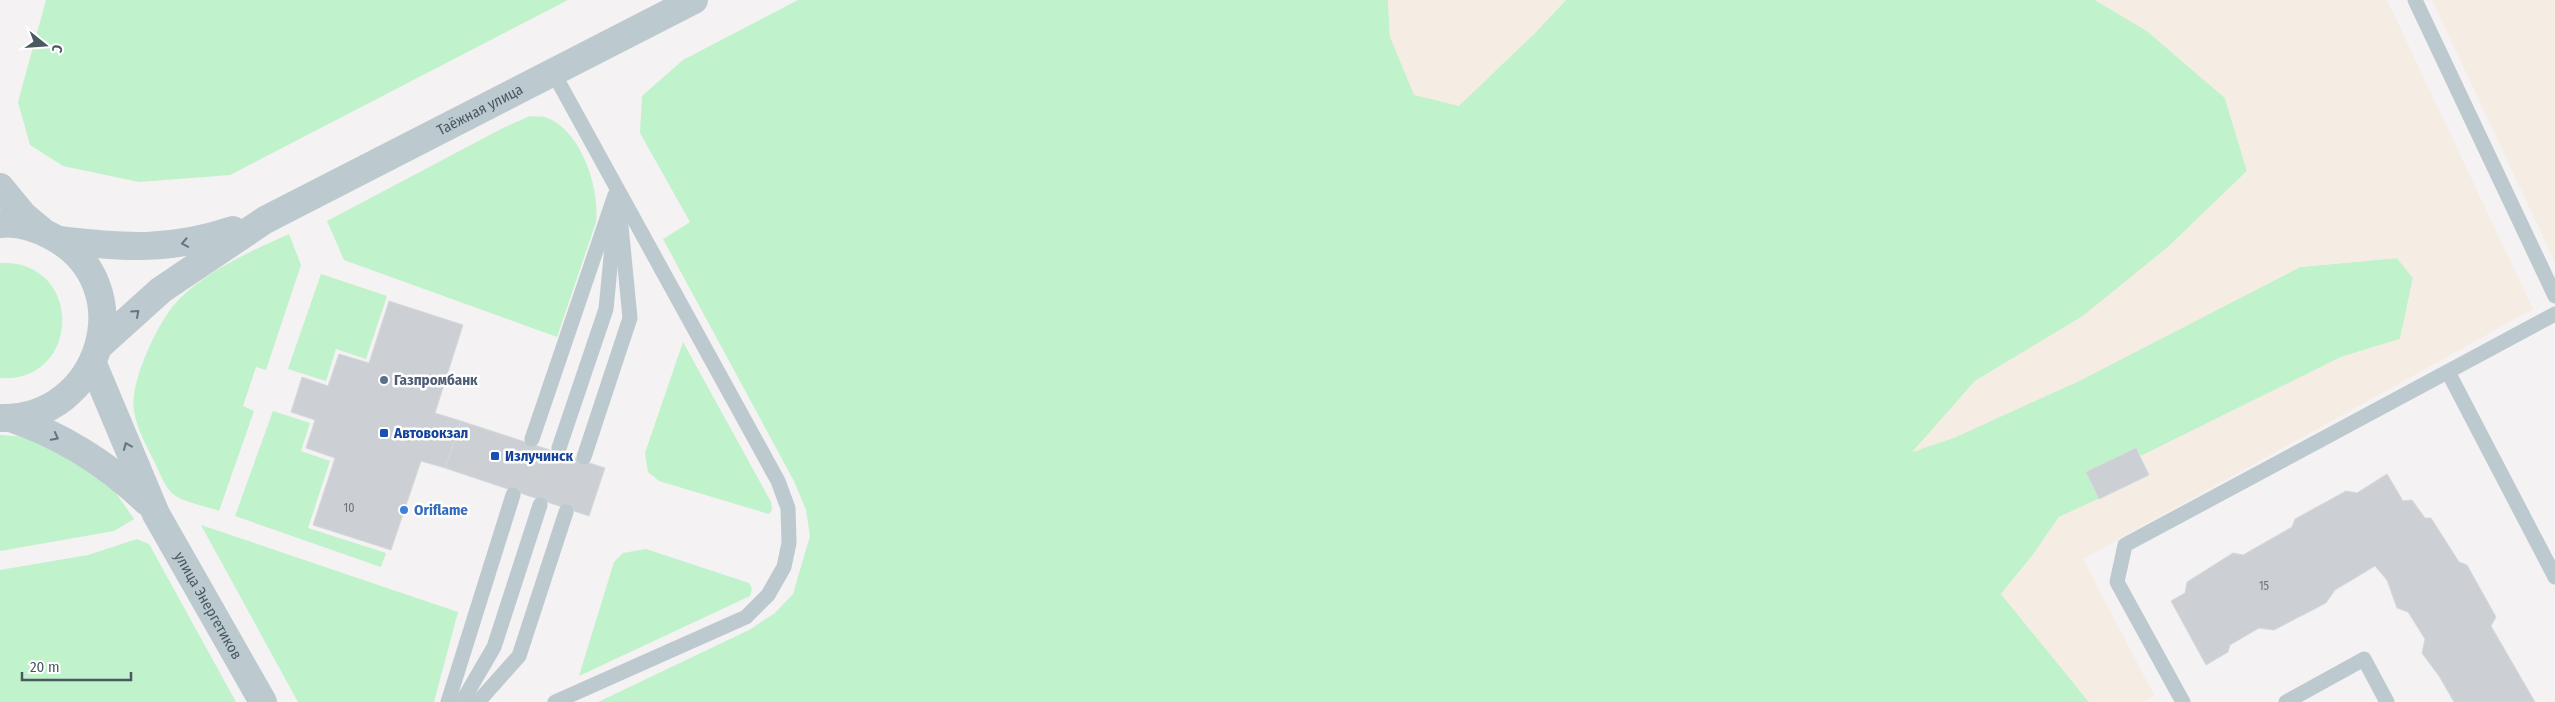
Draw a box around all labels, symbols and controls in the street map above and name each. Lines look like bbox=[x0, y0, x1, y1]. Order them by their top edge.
north arrow bbox=[20, 20, 70, 70]
text: С bbox=[48, 43, 66, 55]
street label: Таёжная улица bbox=[434, 80, 526, 139]
one-way arrow bbox=[180, 237, 189, 248]
one-way arrow bbox=[131, 309, 140, 318]
place label: Газпромбанк bbox=[394, 371, 478, 389]
marker: Газпромбанк bbox=[378, 374, 390, 386]
place label: Автовокзал bbox=[393, 424, 468, 442]
marker: Автовокзал bbox=[378, 427, 390, 439]
one-way arrow bbox=[50, 431, 59, 441]
one-way arrow bbox=[123, 442, 133, 451]
place label: Излучинск bbox=[505, 447, 574, 465]
marker: Излучинск bbox=[489, 450, 501, 462]
house number: 10 bbox=[344, 501, 354, 515]
place label: Oriflame bbox=[414, 501, 468, 519]
marker: Oriflame bbox=[398, 504, 410, 516]
street label: улица Энергетиков bbox=[170, 549, 246, 662]
house number: 15 bbox=[2259, 579, 2270, 593]
scale bar bbox=[22, 650, 131, 682]
text: 20 m bbox=[30, 658, 60, 676]

